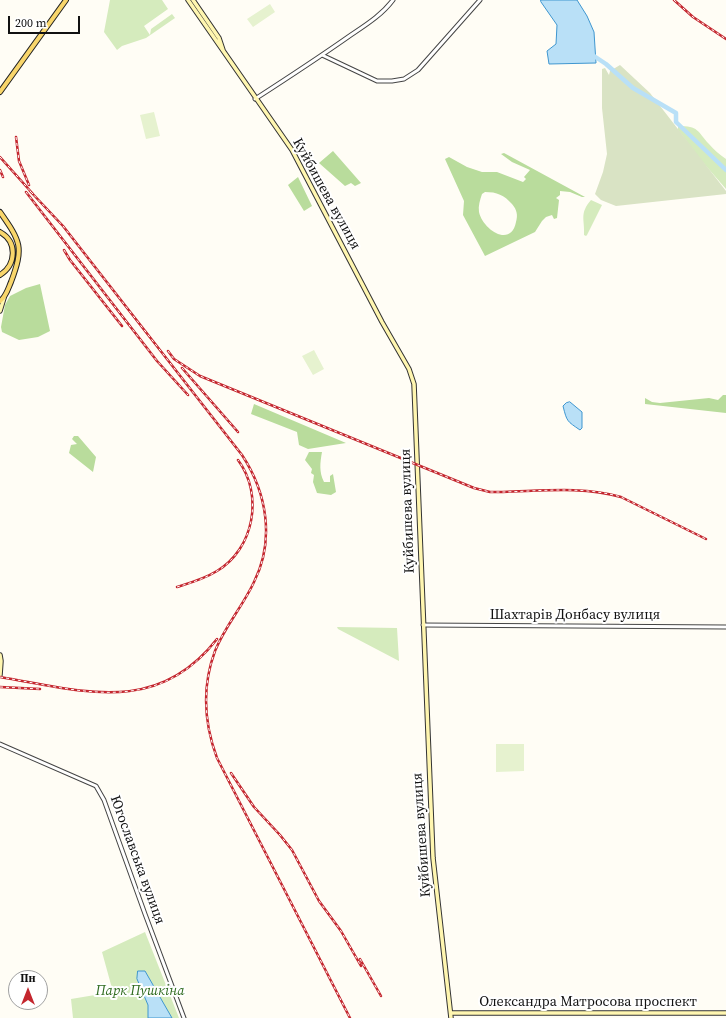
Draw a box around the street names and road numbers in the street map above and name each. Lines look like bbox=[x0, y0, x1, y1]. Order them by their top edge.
street label: Куйбишева вулиця bbox=[288, 135, 364, 253]
street label: Куйбишева вулиця bbox=[397, 448, 419, 574]
street label: Шахтарів Донбасу вулиця bbox=[490, 607, 660, 623]
street label: Куйбишева вулиця bbox=[409, 772, 435, 898]
street label: Югославська вулиця bbox=[106, 793, 168, 927]
street label: Олександра Матросова проспект bbox=[479, 994, 697, 1010]

